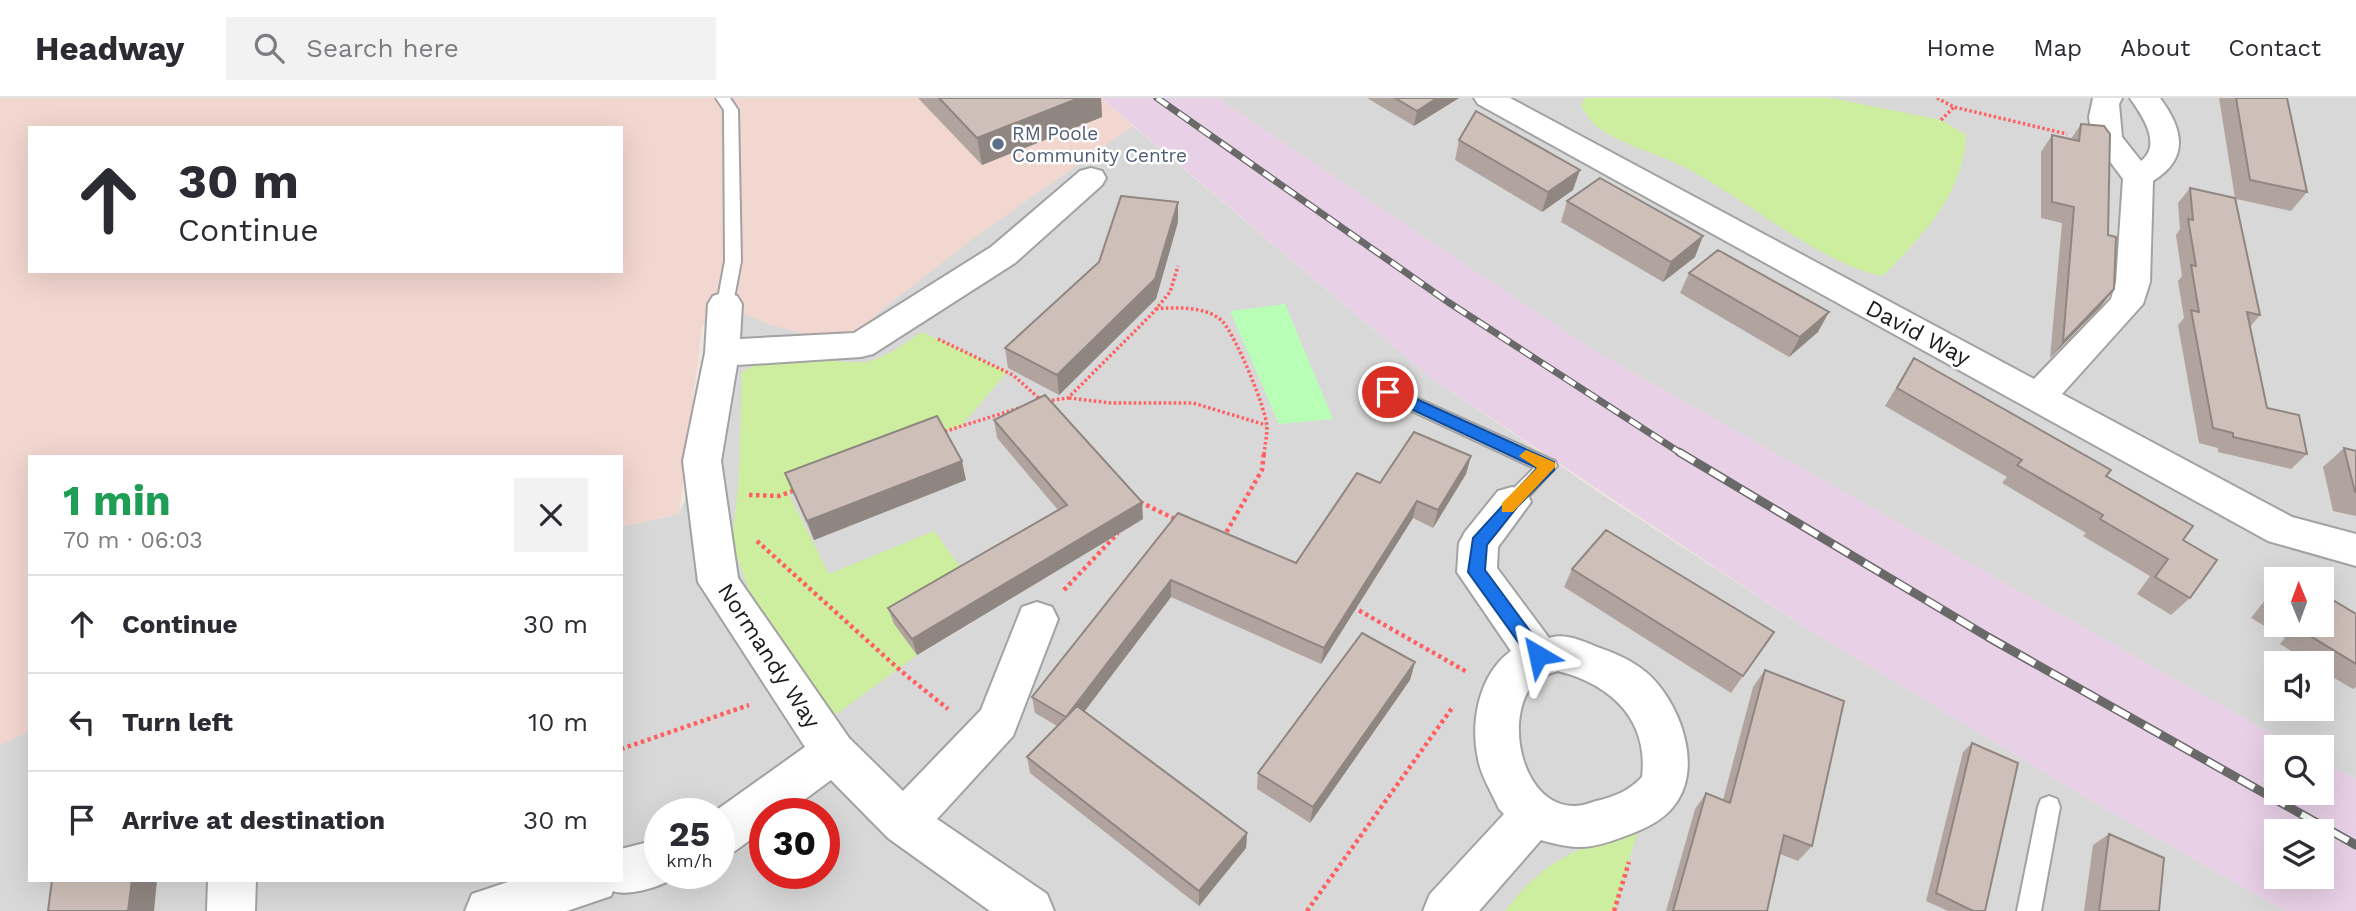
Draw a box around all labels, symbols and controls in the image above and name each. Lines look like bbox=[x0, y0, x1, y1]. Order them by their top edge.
search box bbox=[226, 17, 716, 80]
text: Headway bbox=[35, 29, 184, 68]
icon: search bbox=[250, 29, 288, 67]
text: Search here bbox=[306, 33, 459, 63]
text: Home bbox=[1927, 34, 1995, 62]
text: Map bbox=[2033, 34, 2082, 62]
text: About bbox=[2120, 34, 2190, 62]
text: Contact bbox=[2228, 34, 2321, 62]
place label: RM Poole Community Centre bbox=[1012, 122, 1187, 167]
marker: RM Poole Community Centre bbox=[990, 136, 1006, 152]
text: 30 m bbox=[178, 152, 299, 210]
icon: ahead bbox=[63, 154, 154, 245]
text: Continue bbox=[178, 211, 319, 249]
street label: David Way bbox=[1861, 294, 1975, 372]
pin bbox=[1358, 362, 1418, 422]
icon: arrive bbox=[1369, 373, 1407, 411]
text: 1 min bbox=[63, 476, 171, 525]
button: close bbox=[514, 478, 588, 552]
text: 70 m · 06:03 bbox=[63, 527, 203, 554]
north arrow bbox=[2264, 567, 2334, 637]
map controls bbox=[2264, 567, 2334, 889]
street label: Normandy Way bbox=[712, 578, 826, 734]
icon: ahead bbox=[63, 605, 101, 643]
text: Continue bbox=[122, 609, 238, 639]
text: 30 m bbox=[523, 609, 588, 639]
position arrow bbox=[1501, 618, 1575, 692]
button: sound bbox=[2264, 651, 2334, 721]
icon: left bbox=[63, 703, 101, 741]
text: Turn left bbox=[122, 707, 233, 737]
text: 10 m bbox=[528, 707, 588, 737]
button: search bbox=[2264, 735, 2334, 805]
speed limit sign: 30 bbox=[749, 798, 840, 889]
icon: arrive bbox=[63, 801, 101, 839]
text: Arrive at destination bbox=[122, 805, 385, 835]
text: 30 m bbox=[523, 805, 588, 835]
text: 25 bbox=[669, 813, 710, 855]
button: layers bbox=[2264, 819, 2334, 889]
text: km/h bbox=[666, 850, 713, 871]

